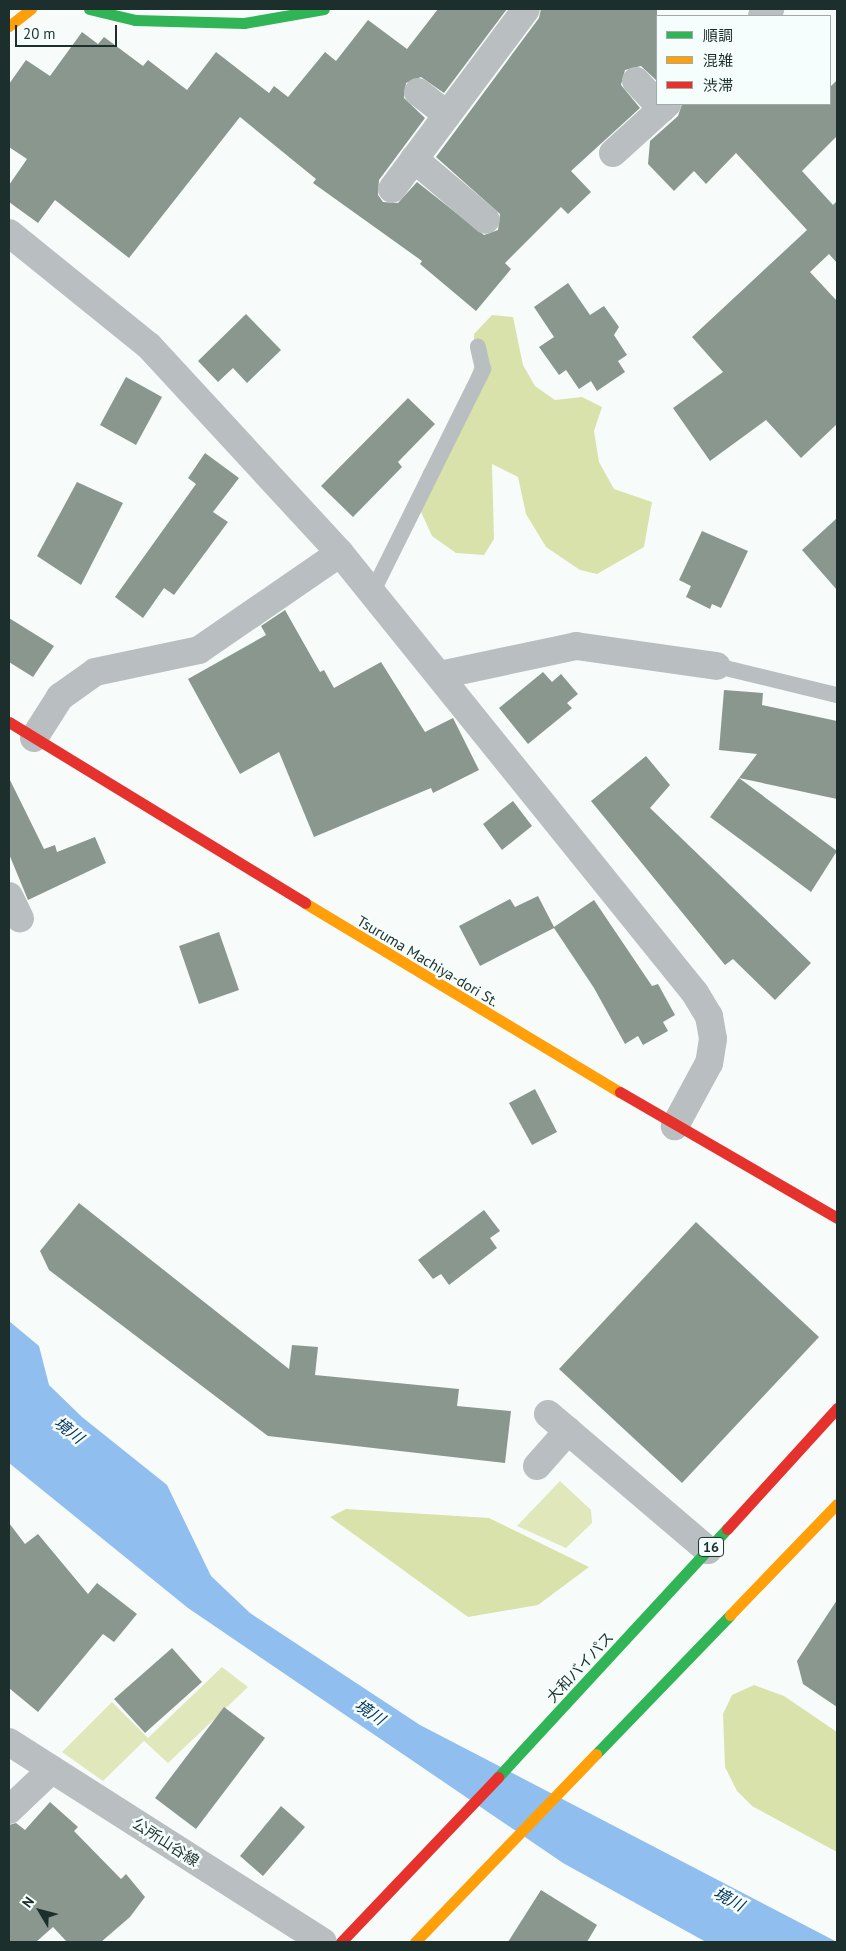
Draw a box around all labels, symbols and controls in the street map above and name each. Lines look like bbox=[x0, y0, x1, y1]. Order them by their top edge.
scale bar bbox=[18, 15, 120, 47]
legend bbox=[656, 15, 831, 105]
text: 20 m bbox=[23, 24, 56, 43]
text: 順調 bbox=[703, 26, 733, 45]
text: 混雑 bbox=[703, 51, 733, 70]
text: 渋滞 bbox=[703, 76, 733, 95]
street label: Tsuruma Machiya-dori St. bbox=[354, 912, 502, 1010]
water label: 境川 bbox=[50, 1413, 88, 1447]
road number: 16 bbox=[697, 1535, 725, 1558]
street label: 大和バイパス bbox=[543, 1628, 617, 1706]
water label: 境川 bbox=[351, 1695, 389, 1729]
street label: 公所山谷線 bbox=[130, 1814, 202, 1870]
water label: 境川 bbox=[710, 1883, 748, 1915]
north arrow bbox=[15, 1886, 65, 1936]
text: N bbox=[18, 1893, 38, 1911]

